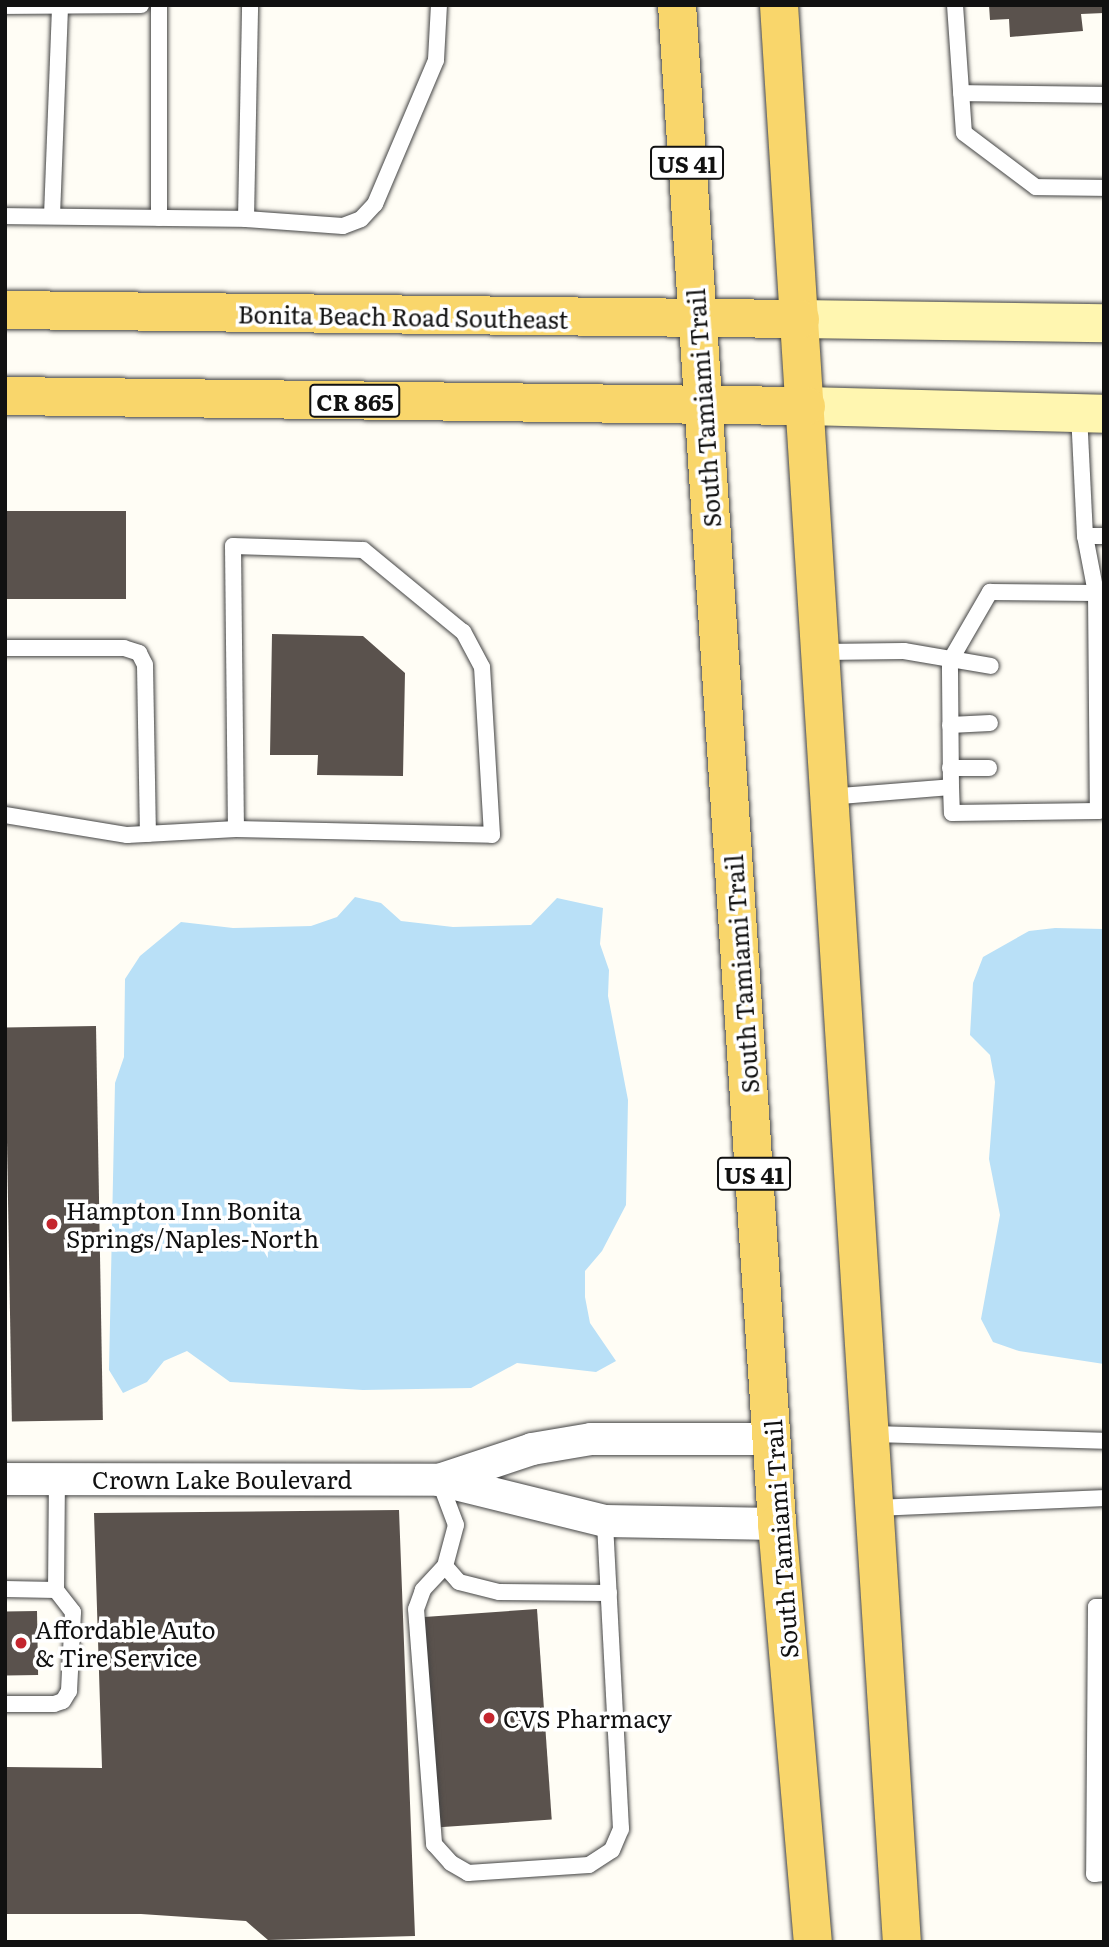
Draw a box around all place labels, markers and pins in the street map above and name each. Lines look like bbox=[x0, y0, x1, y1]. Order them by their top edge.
place label: Hampton Inn Bonita Springs/Naples-North bbox=[66, 1196, 319, 1252]
marker: Hampton Inn Bonita Springs/Naples-North bbox=[44, 1216, 60, 1232]
place label: Affordable Auto & Tire Service bbox=[35, 1615, 216, 1671]
marker: Affordable Auto & Tire Service bbox=[13, 1635, 29, 1651]
place label: CVS Pharmacy bbox=[503, 1704, 672, 1732]
marker: CVS Pharmacy bbox=[481, 1710, 497, 1726]

